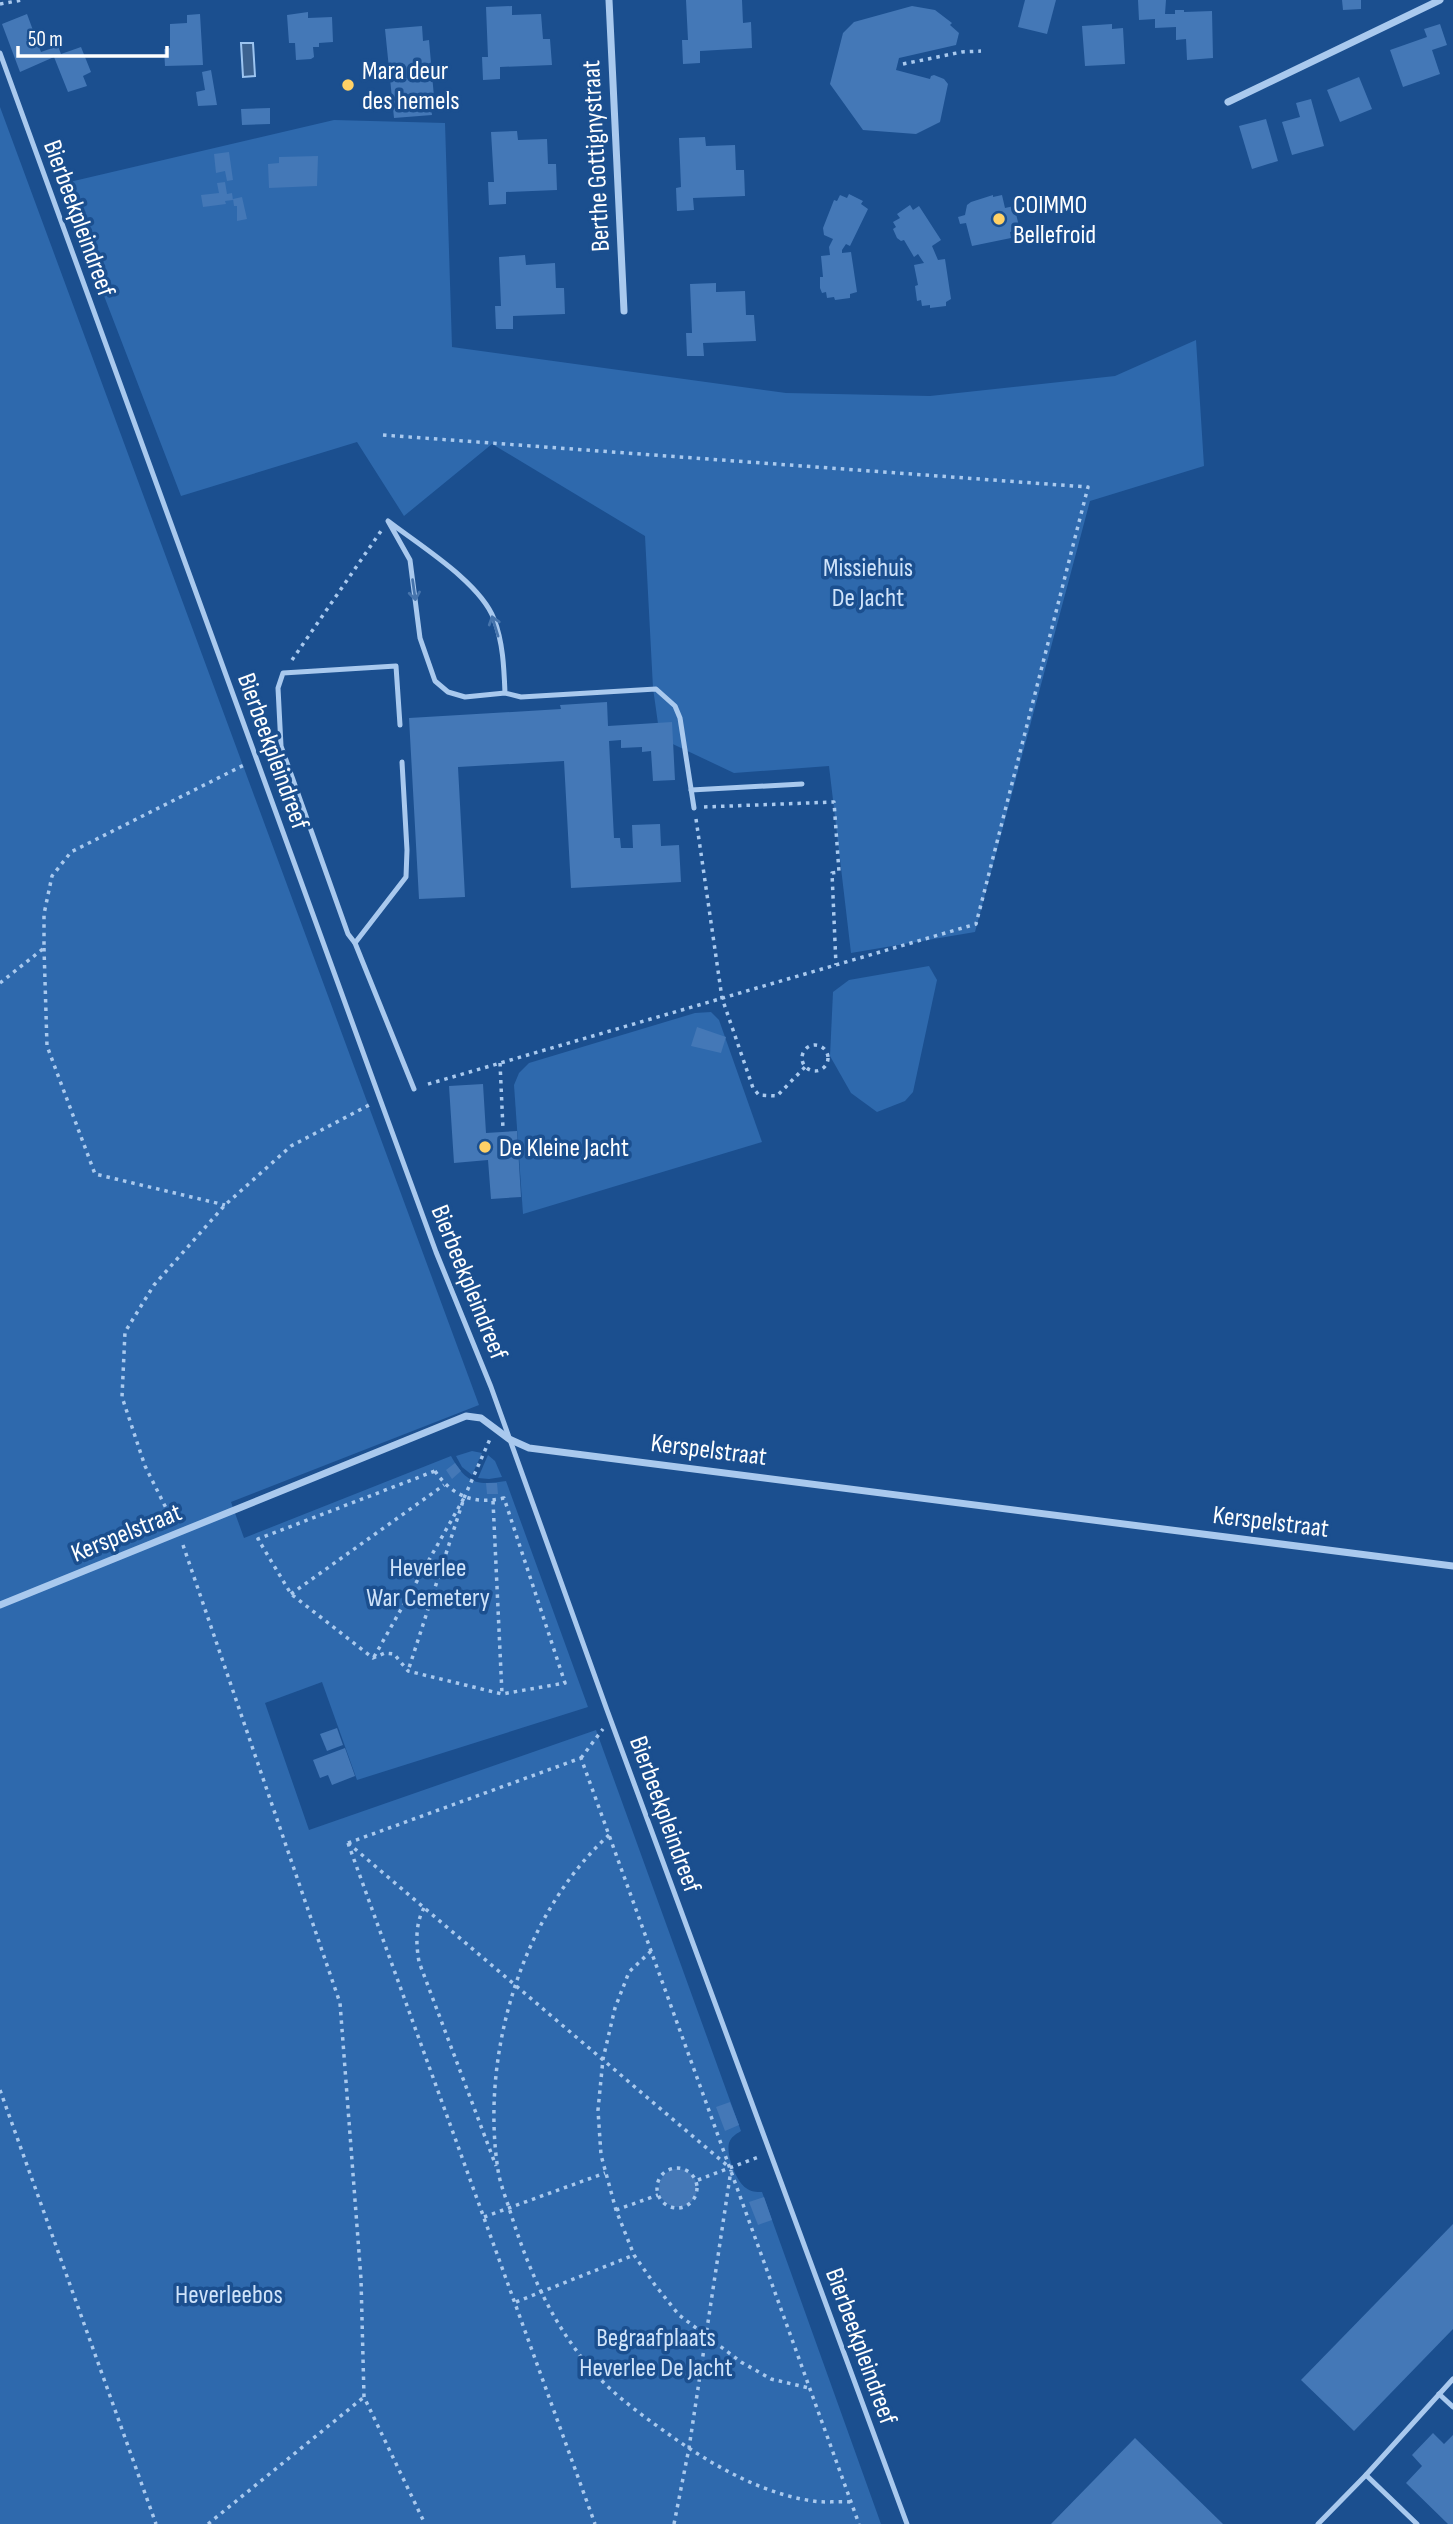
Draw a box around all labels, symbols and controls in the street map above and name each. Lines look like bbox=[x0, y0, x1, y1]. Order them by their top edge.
scale bar bbox=[18, 14, 166, 58]
text: 50 m bbox=[28, 27, 63, 52]
place label: Mara deur des hemels bbox=[362, 56, 460, 117]
street label: Berthe Gottignystraat bbox=[576, 59, 617, 252]
marker: Mara deur des hemels bbox=[340, 77, 356, 93]
street label: Bierbeekpleindreef bbox=[36, 136, 121, 301]
place label: COIMMO Bellefroid bbox=[1013, 190, 1096, 251]
marker: COIMMO Bellefroid bbox=[991, 211, 1007, 227]
park label: Missiehuis De Jacht bbox=[823, 553, 913, 614]
one-way arrow bbox=[407, 578, 420, 601]
one-way arrow bbox=[487, 615, 500, 637]
street label: Bierbeekpleindreef bbox=[230, 669, 315, 834]
place label: De Kleine Jacht bbox=[499, 1133, 629, 1164]
marker: De Kleine Jacht bbox=[477, 1139, 493, 1155]
street label: Bierbeekpleindreef bbox=[423, 1201, 514, 1365]
street label: Kerspelstraat bbox=[649, 1428, 769, 1473]
street label: Kerspelstraat bbox=[67, 1497, 186, 1570]
street label: Kerspelstraat bbox=[1211, 1500, 1331, 1545]
park label: Heverlee War Cemetery bbox=[366, 1553, 490, 1614]
street label: Bierbeekpleindreef bbox=[622, 1732, 707, 1897]
street label: Bierbeekpleindreef bbox=[818, 2264, 903, 2429]
park label: Heverleebos bbox=[175, 2280, 283, 2311]
park label: Begraafplaats Heverlee De Jacht bbox=[579, 2323, 733, 2384]

